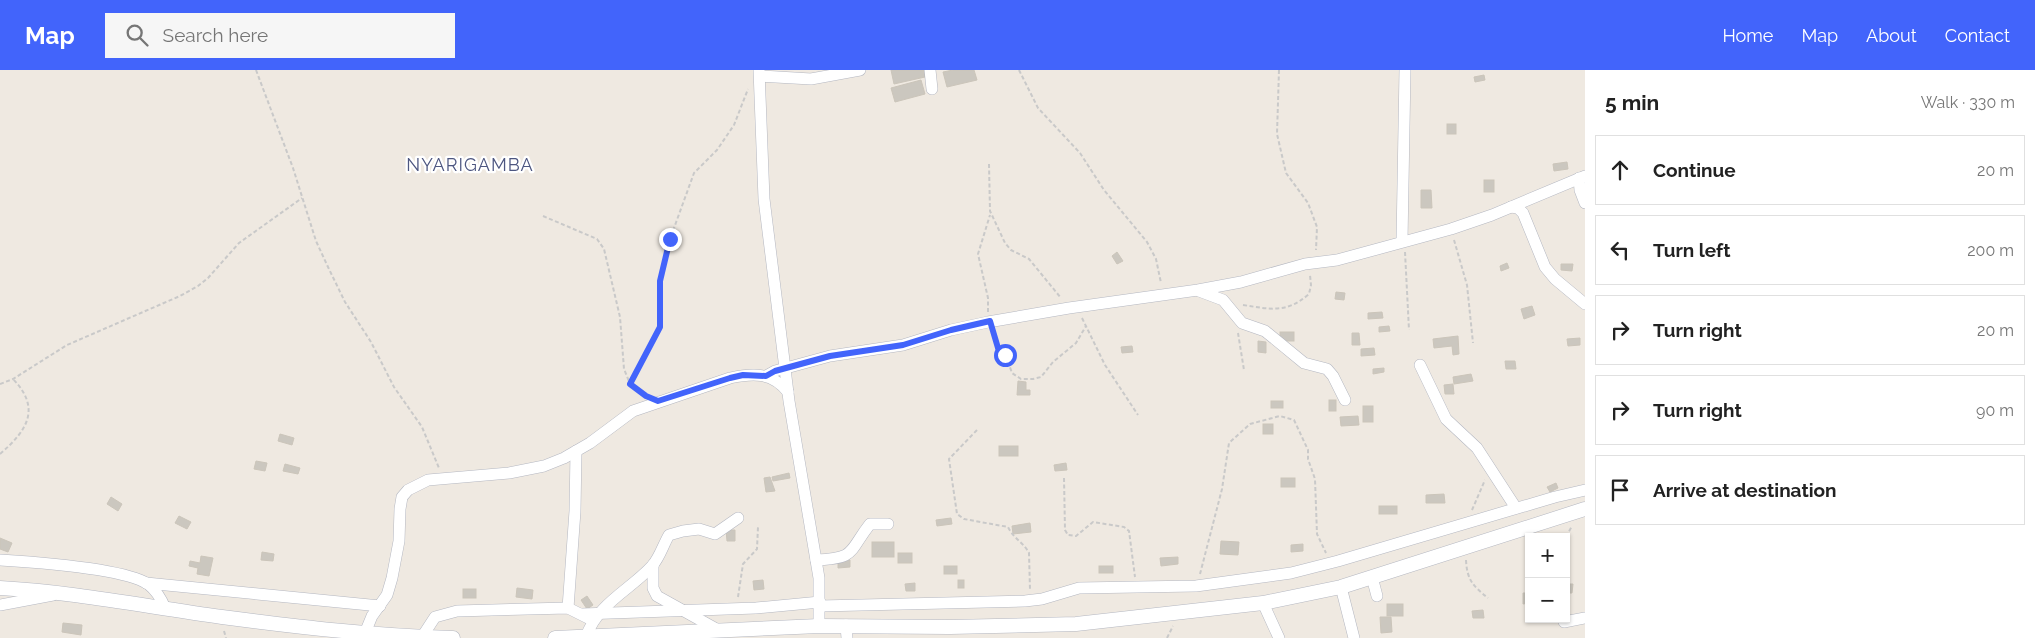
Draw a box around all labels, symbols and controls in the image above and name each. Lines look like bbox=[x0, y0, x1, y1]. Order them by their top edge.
search box bbox=[105, 13, 455, 58]
text: Map bbox=[25, 21, 75, 50]
icon: search bbox=[123, 21, 151, 49]
text: Search here bbox=[163, 24, 268, 46]
text: Home bbox=[1722, 25, 1773, 46]
text: Map bbox=[1801, 25, 1838, 46]
text: About bbox=[1866, 25, 1917, 46]
text: Contact bbox=[1945, 25, 2010, 46]
text: 5 min bbox=[1605, 90, 1659, 115]
text: Walk · 330 m bbox=[1921, 93, 2015, 112]
district label: NYARIGAMBA bbox=[406, 154, 534, 175]
icon: ahead bbox=[1606, 156, 1634, 184]
text: Continue bbox=[1653, 159, 1736, 181]
text: 20 m bbox=[1977, 161, 2014, 180]
route end bbox=[659, 228, 682, 251]
icon: left bbox=[1606, 236, 1634, 264]
text: Turn left bbox=[1653, 239, 1730, 261]
text: 200 m bbox=[1967, 241, 2014, 260]
icon: right bbox=[1606, 316, 1634, 344]
text: Turn right bbox=[1653, 319, 1742, 341]
text: 20 m bbox=[1977, 321, 2014, 340]
route start bbox=[994, 344, 1017, 367]
icon: right bbox=[1606, 396, 1634, 424]
text: Turn right bbox=[1653, 399, 1742, 421]
text: 90 m bbox=[1976, 401, 2014, 420]
icon: arrive bbox=[1606, 476, 1634, 504]
text: Arrive at destination bbox=[1653, 479, 1837, 501]
map controls bbox=[1525, 533, 1570, 623]
button: + bbox=[1525, 533, 1570, 578]
button: − bbox=[1525, 578, 1570, 623]

